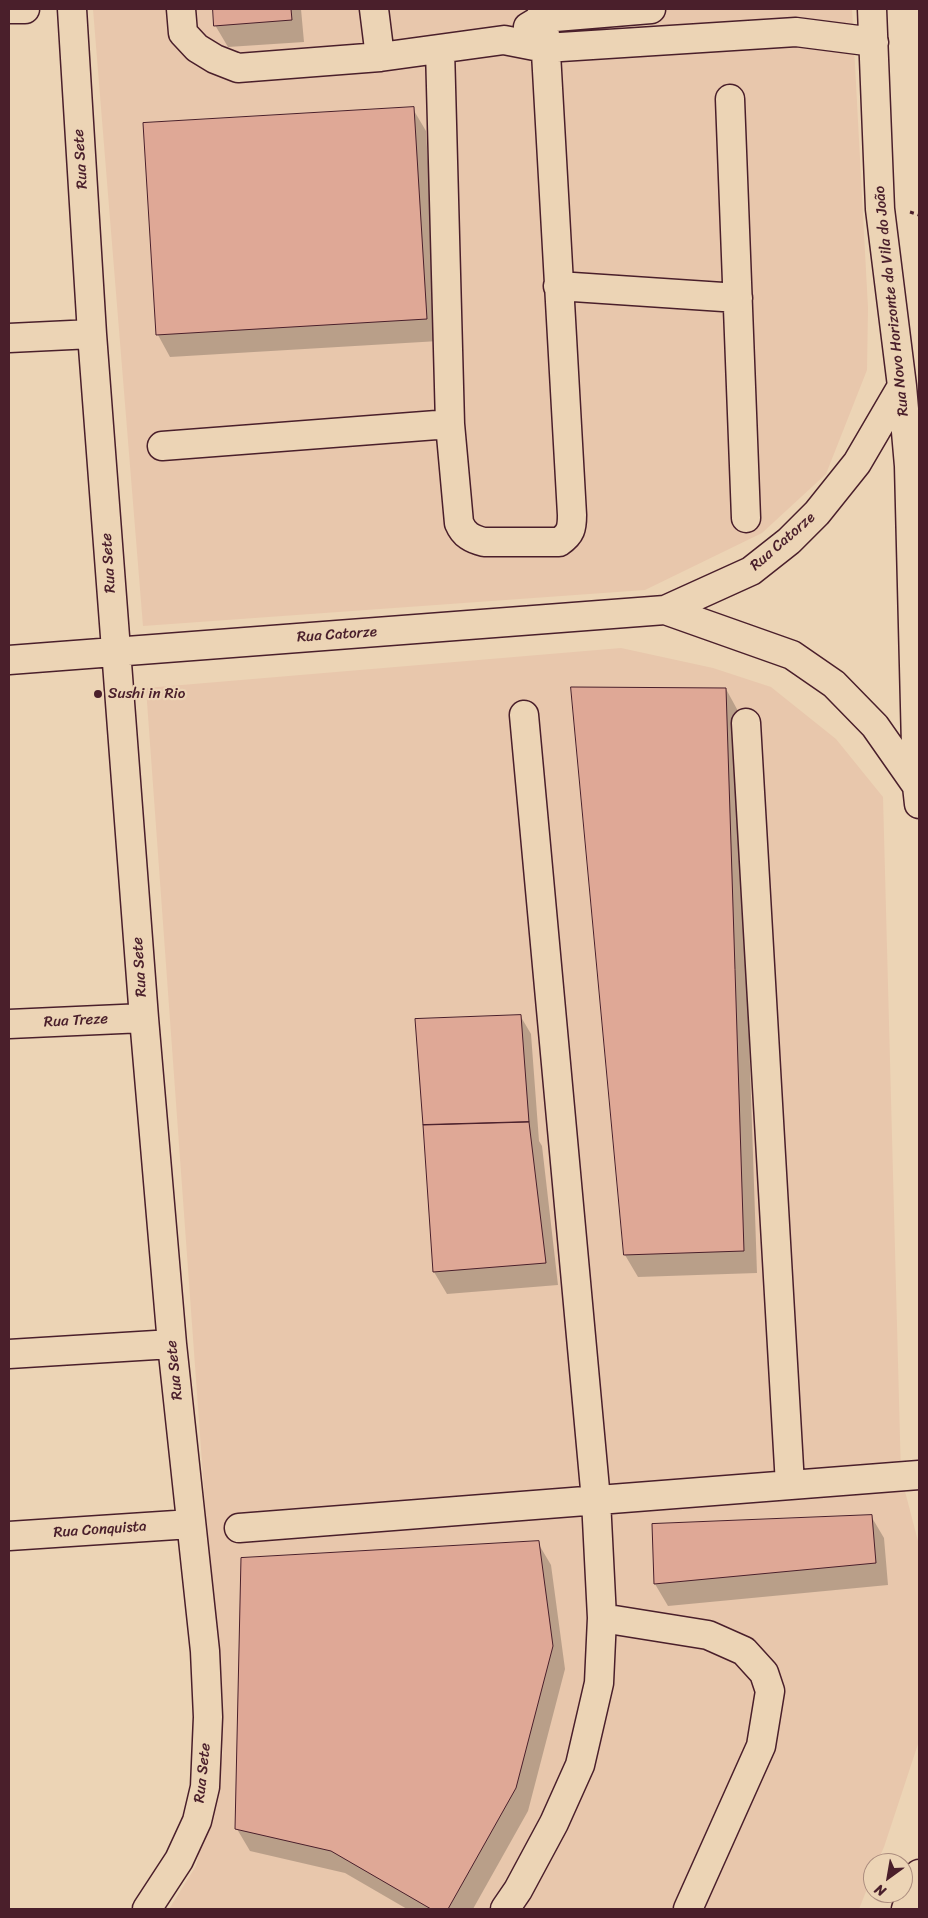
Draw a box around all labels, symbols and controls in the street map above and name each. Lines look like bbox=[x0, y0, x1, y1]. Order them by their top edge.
street label: Rua Sete bbox=[70, 128, 92, 190]
street label: Rua Novo Horizonte da Vila do João bbox=[871, 185, 913, 417]
street label: Rua Catorze bbox=[747, 509, 819, 575]
street label: Rua Sete bbox=[98, 532, 120, 594]
street label: Rua Catorze bbox=[296, 623, 378, 647]
place label: Sushi in Rio bbox=[108, 685, 185, 703]
marker: Sushi in Rio bbox=[92, 688, 104, 700]
street label: Rua Sete bbox=[129, 936, 151, 998]
street label: Rua Treze bbox=[43, 1010, 109, 1032]
street label: Rua Sete bbox=[163, 1339, 187, 1401]
street label: Rua Conquista bbox=[53, 1518, 147, 1542]
street label: Rua Sete bbox=[191, 1742, 215, 1804]
north arrow bbox=[863, 1853, 913, 1903]
text: N bbox=[870, 1877, 891, 1903]

